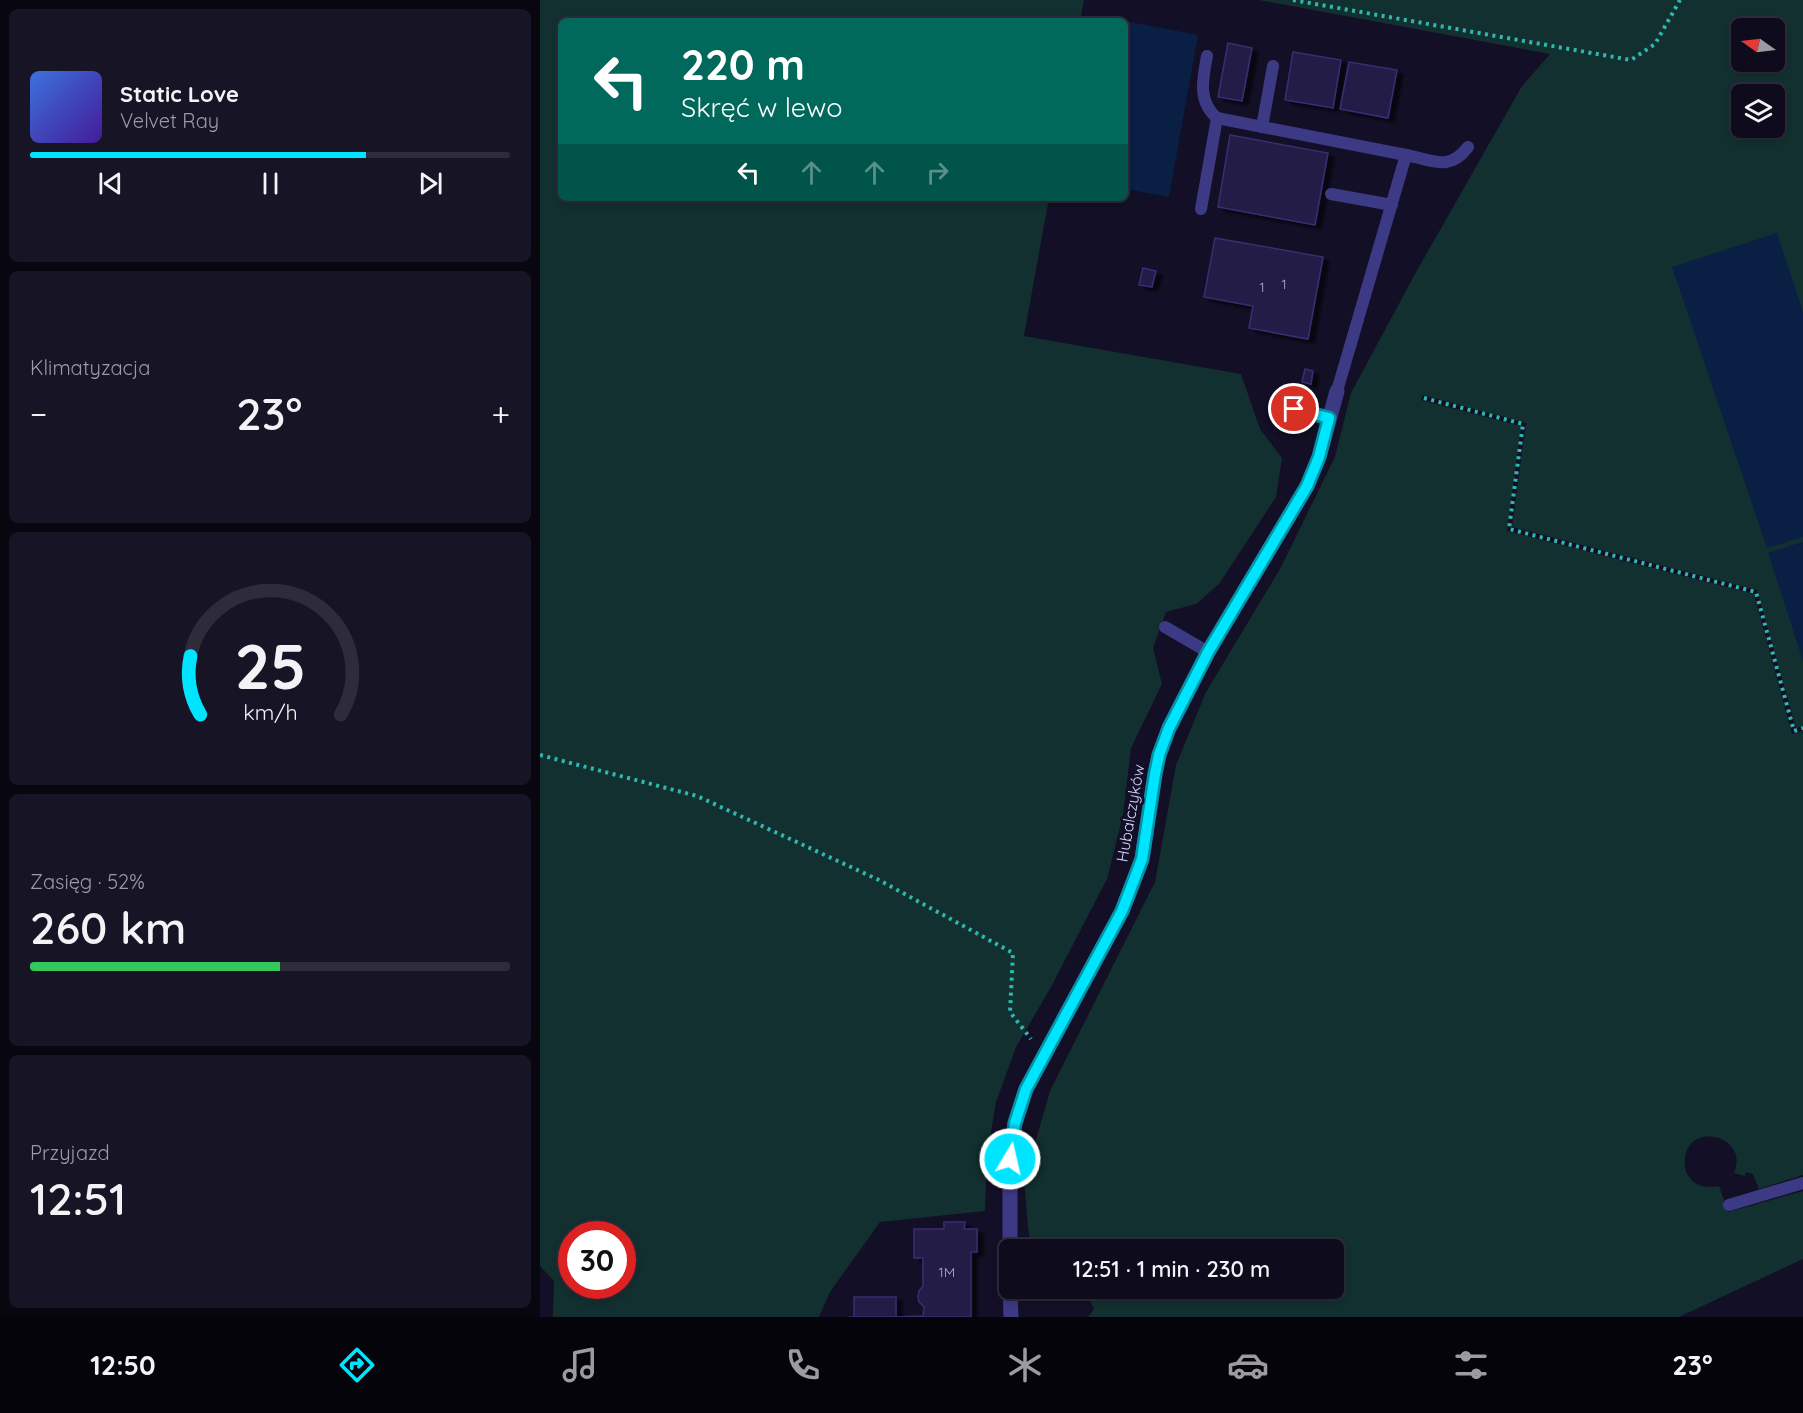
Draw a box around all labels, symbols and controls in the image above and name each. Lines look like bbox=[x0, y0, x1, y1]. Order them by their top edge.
north arrow bbox=[1731, 18, 1785, 72]
map controls bbox=[1731, 18, 1785, 138]
text: 220 m bbox=[681, 38, 805, 91]
icon: left bbox=[582, 42, 660, 120]
text: Static Love bbox=[120, 80, 239, 108]
button: layers bbox=[1731, 84, 1785, 138]
text: Skręć w lewo bbox=[681, 90, 843, 124]
text: Velvet Ray bbox=[120, 108, 219, 133]
icon: left bbox=[732, 156, 765, 189]
icon: ahead bbox=[795, 156, 828, 189]
icon: ahead bbox=[858, 156, 891, 189]
icon: right bbox=[921, 156, 954, 189]
icon: previous bbox=[94, 167, 127, 200]
icon: pause bbox=[254, 167, 287, 200]
icon: next bbox=[414, 167, 447, 200]
house number: 1 bbox=[1281, 275, 1287, 293]
house number: 1 bbox=[1259, 278, 1265, 296]
text: Klimatyzacja bbox=[30, 355, 150, 380]
pin bbox=[1268, 383, 1319, 434]
text: 23° bbox=[236, 385, 302, 441]
icon: arrive bbox=[1277, 392, 1310, 425]
text: − bbox=[30, 393, 47, 434]
text: + bbox=[491, 393, 510, 434]
text: 25 bbox=[234, 628, 306, 706]
text: km/h bbox=[243, 700, 297, 726]
street label: Hubalczyków bbox=[1112, 763, 1148, 863]
text: Zasięg · 52% bbox=[30, 869, 145, 894]
text: 260 km bbox=[30, 899, 186, 955]
position arrow bbox=[978, 1127, 1042, 1191]
text: Przyjazd bbox=[30, 1140, 110, 1165]
text: 12:51 bbox=[30, 1170, 126, 1226]
speed limit sign: 30 bbox=[558, 1221, 636, 1299]
text: 12:51 · 1 min · 230 m bbox=[1073, 1255, 1270, 1283]
house number: 1M bbox=[939, 1263, 955, 1281]
icon: directions bbox=[336, 1344, 378, 1386]
icon: music bbox=[559, 1344, 601, 1386]
icon: phone bbox=[782, 1344, 824, 1386]
icon: climate bbox=[1004, 1344, 1046, 1386]
icon: car bbox=[1227, 1344, 1269, 1386]
icon: filters bbox=[1450, 1344, 1492, 1386]
text: 12:50 bbox=[90, 1348, 156, 1382]
text: 23° bbox=[1672, 1348, 1713, 1382]

